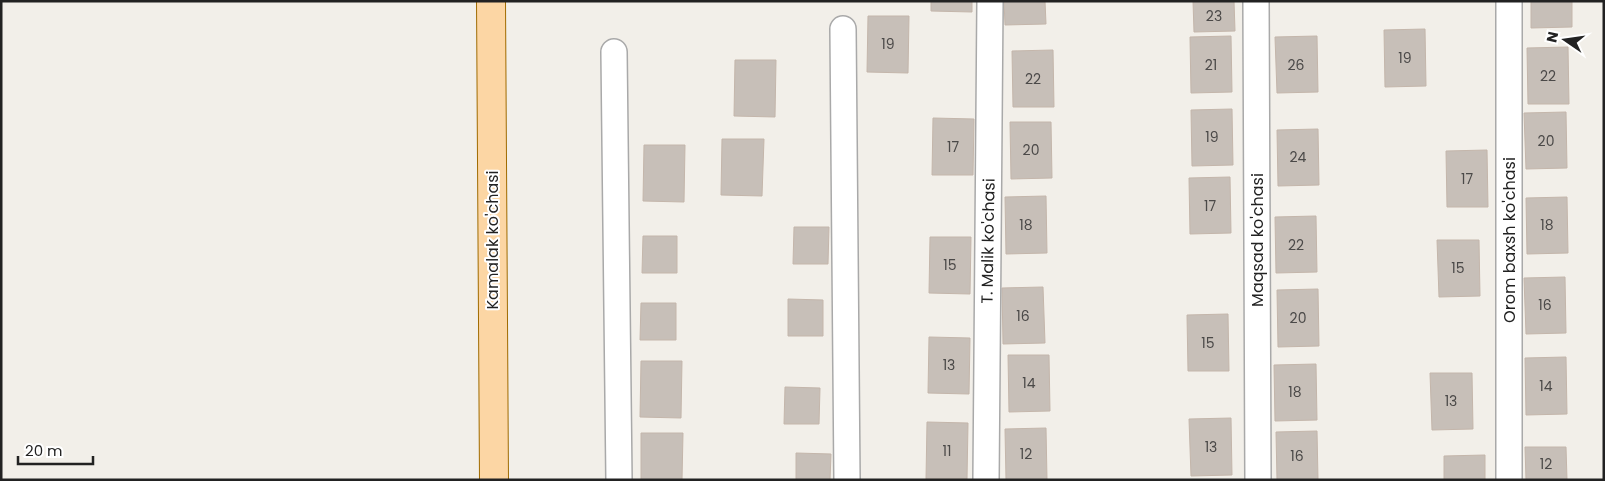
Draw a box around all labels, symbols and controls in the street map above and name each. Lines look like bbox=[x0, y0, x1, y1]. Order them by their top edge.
house number: 23 bbox=[1206, 6, 1222, 26]
north arrow bbox=[1540, 15, 1590, 65]
text: N bbox=[1541, 30, 1563, 44]
house number: 19 bbox=[881, 34, 895, 54]
house number: 19 bbox=[1398, 48, 1412, 68]
house number: 21 bbox=[1205, 55, 1217, 75]
house number: 26 bbox=[1288, 55, 1305, 75]
house number: 22 bbox=[1540, 66, 1556, 86]
house number: 22 bbox=[1025, 69, 1041, 89]
house number: 19 bbox=[1205, 127, 1219, 147]
house number: 20 bbox=[1538, 131, 1554, 151]
house number: 17 bbox=[947, 137, 959, 157]
house number: 20 bbox=[1023, 140, 1039, 160]
house number: 24 bbox=[1290, 147, 1307, 167]
street label: Orom baxsh ko'chasi bbox=[1498, 157, 1521, 323]
house number: 17 bbox=[1461, 169, 1473, 189]
street label: Kamalak ko'chasi bbox=[481, 170, 504, 310]
street label: Maqsad ko'chasi bbox=[1246, 173, 1269, 307]
street label: T. Malik ko'chasi bbox=[975, 178, 1001, 304]
house number: 17 bbox=[1204, 196, 1216, 216]
house number: 18 bbox=[1019, 215, 1033, 235]
house number: 18 bbox=[1540, 215, 1554, 235]
house number: 22 bbox=[1288, 235, 1304, 255]
house number: 15 bbox=[943, 255, 957, 275]
house number: 15 bbox=[1451, 258, 1465, 278]
house number: 16 bbox=[1538, 295, 1552, 315]
house number: 16 bbox=[1016, 306, 1030, 326]
house number: 20 bbox=[1290, 308, 1306, 328]
house number: 15 bbox=[1201, 333, 1215, 353]
house number: 13 bbox=[943, 355, 955, 375]
house number: 14 bbox=[1022, 373, 1036, 393]
house number: 14 bbox=[1539, 376, 1553, 396]
house number: 18 bbox=[1288, 382, 1302, 402]
house number: 13 bbox=[1445, 391, 1457, 411]
scale bar bbox=[18, 434, 92, 466]
house number: 13 bbox=[1205, 437, 1217, 457]
text: 20 m bbox=[25, 440, 63, 461]
house number: 11 bbox=[943, 441, 951, 461]
house number: 12 bbox=[1020, 444, 1032, 464]
house number: 16 bbox=[1290, 446, 1304, 466]
house number: 12 bbox=[1540, 454, 1552, 474]

